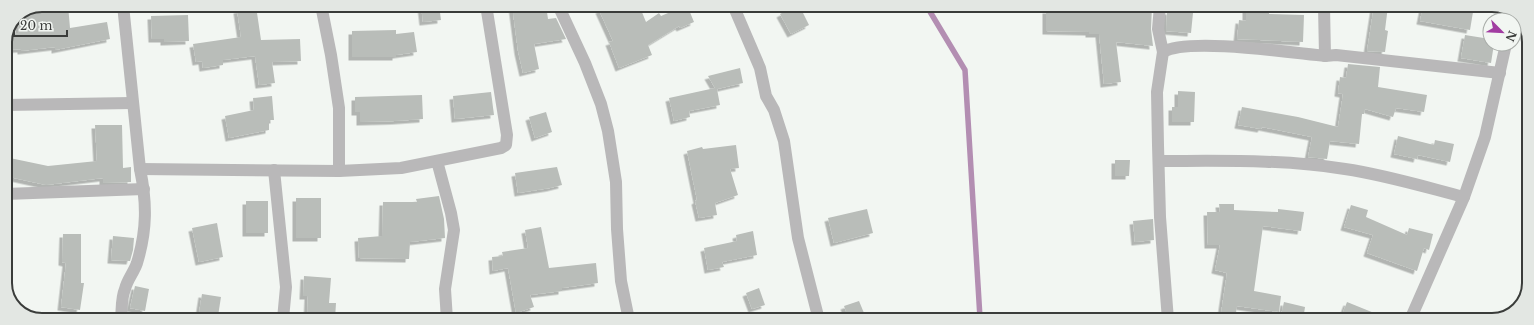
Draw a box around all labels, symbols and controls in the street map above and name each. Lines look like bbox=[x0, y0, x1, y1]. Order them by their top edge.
scale bar bbox=[14, 12, 67, 38]
north arrow bbox=[1482, 12, 1522, 52]
text: 20 m bbox=[20, 18, 52, 33]
text: N bbox=[1502, 28, 1520, 44]

